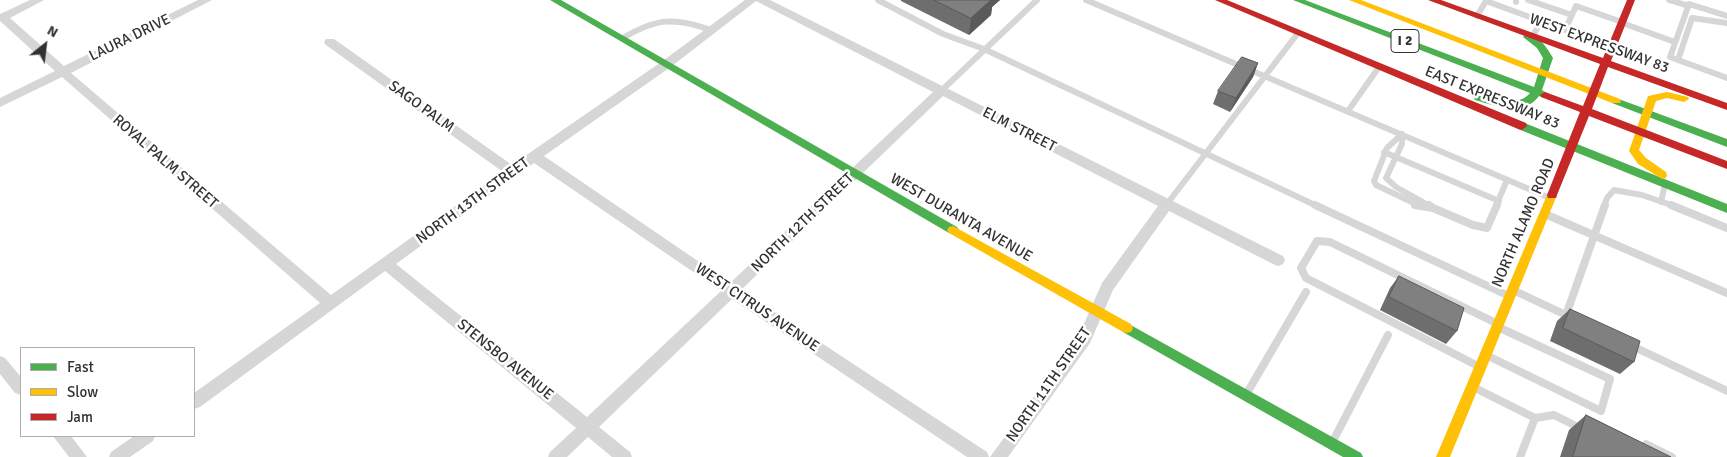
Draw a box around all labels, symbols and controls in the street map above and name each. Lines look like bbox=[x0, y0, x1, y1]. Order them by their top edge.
street label: WEST EXPRESSWAY 83 bbox=[1527, 10, 1671, 78]
street label: LAURA DRIVE bbox=[86, 11, 174, 65]
north arrow bbox=[20, 20, 70, 70]
text: N bbox=[44, 22, 61, 41]
road number: I 2 bbox=[1391, 29, 1419, 52]
street label: EAST EXPRESSWAY 83 bbox=[1422, 63, 1562, 133]
street label: SAGO PALM bbox=[385, 77, 457, 137]
street label: ELM STREET bbox=[979, 104, 1059, 156]
street label: ROYAL PALM STREET bbox=[109, 111, 221, 213]
street label: NORTH 13TH STREET bbox=[413, 154, 533, 248]
street label: NORTH ALAMO ROAD bbox=[1489, 156, 1559, 290]
street label: NORTH 12TH STREET bbox=[748, 170, 858, 276]
street label: WEST DURANTA AVENUE bbox=[887, 170, 1035, 266]
street label: WEST CITRUS AVENUE bbox=[692, 260, 822, 356]
street label: STENSBO AVENUE bbox=[453, 316, 557, 404]
street label: NORTH 11TH STREET bbox=[1003, 324, 1095, 446]
legend bbox=[20, 347, 195, 437]
text: Fast bbox=[67, 358, 94, 376]
text: Slow bbox=[67, 383, 98, 401]
text: Jam bbox=[67, 408, 93, 426]

